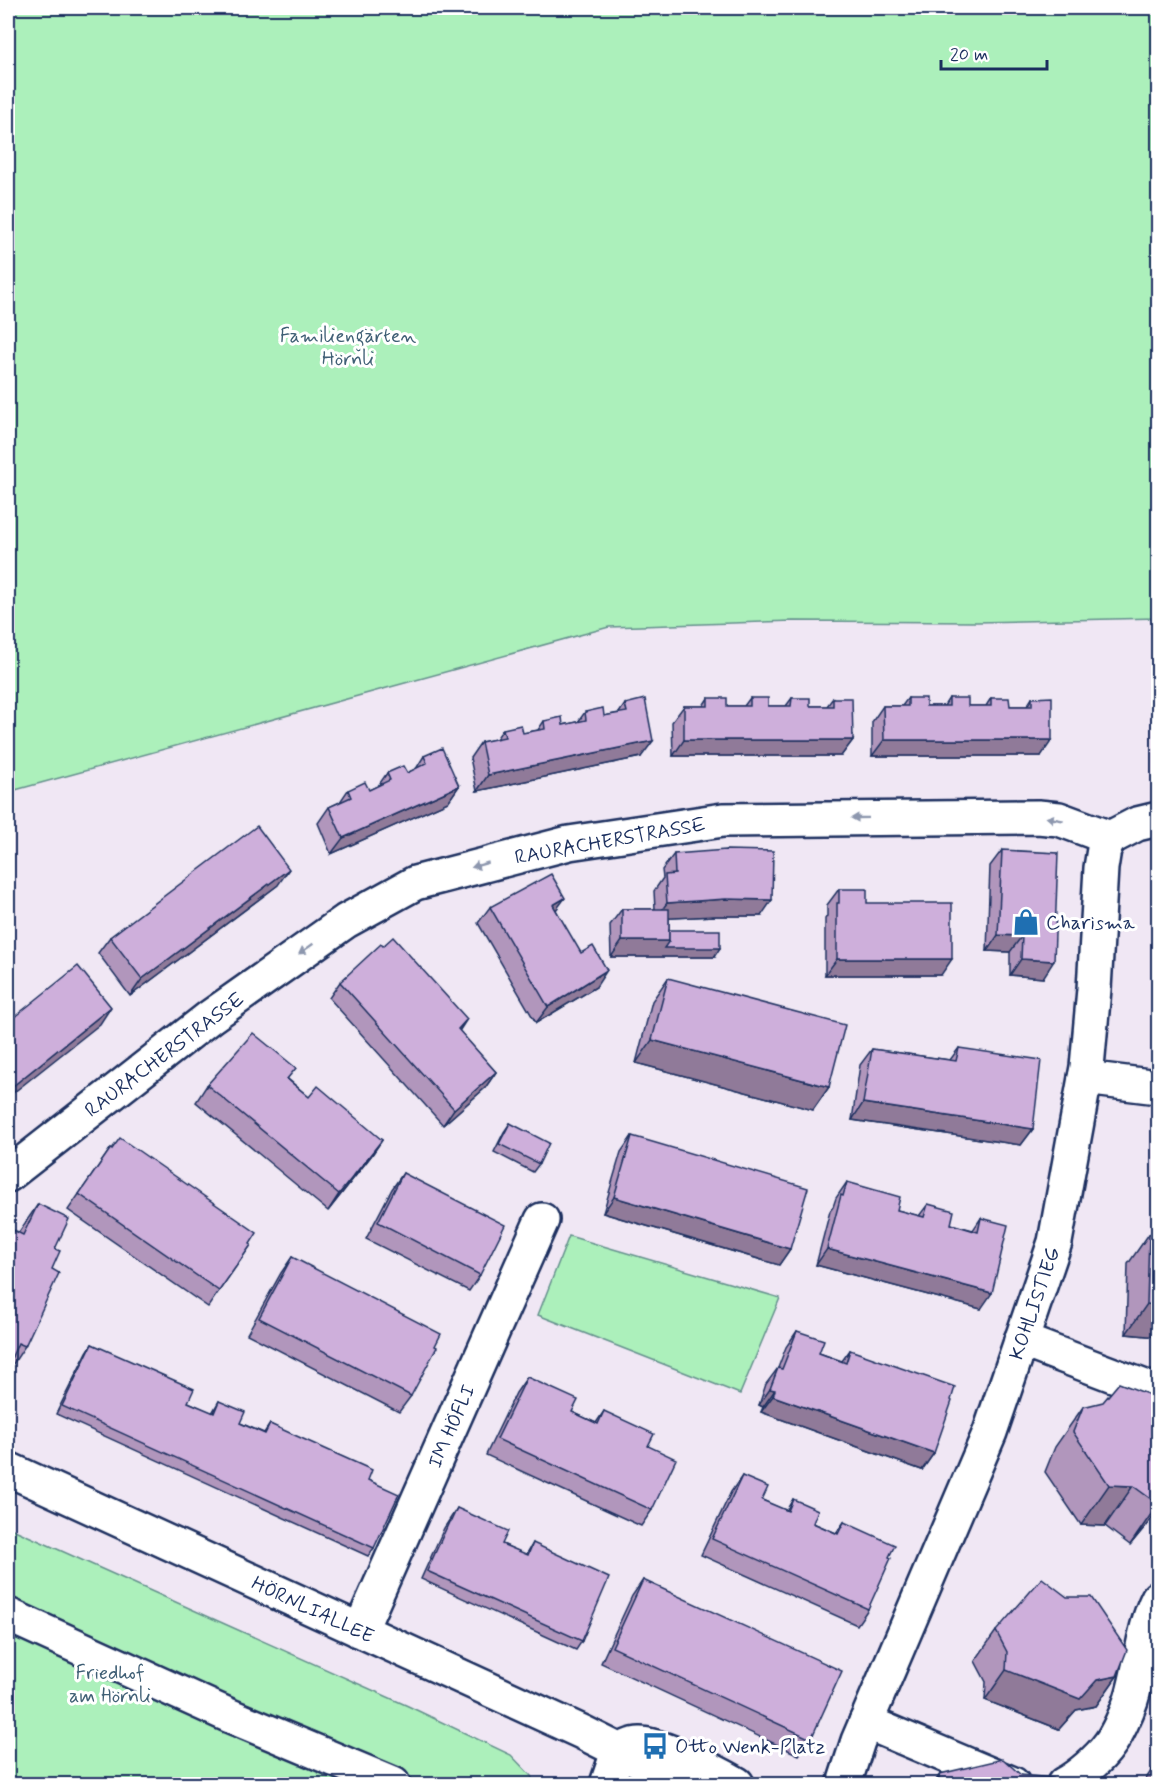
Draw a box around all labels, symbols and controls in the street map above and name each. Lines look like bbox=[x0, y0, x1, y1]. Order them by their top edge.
scale bar bbox=[941, 33, 1048, 71]
text: 20 m bbox=[950, 43, 988, 67]
park label: Familiengärten Hörnli bbox=[280, 323, 417, 373]
street label: RAURACHERSTRASSE bbox=[513, 811, 708, 872]
one-way arrow bbox=[850, 813, 869, 823]
one-way arrow bbox=[1045, 814, 1064, 823]
one-way arrow bbox=[471, 861, 489, 870]
shop icon: Charisma bbox=[1011, 907, 1041, 937]
place label: Charisma bbox=[1046, 910, 1136, 937]
one-way arrow bbox=[299, 943, 315, 955]
street label: RAURACHERSTRASSE bbox=[80, 986, 250, 1124]
street label: KOHLISTIEG bbox=[1003, 1243, 1067, 1364]
street label: IM HÖFLI bbox=[422, 1381, 483, 1472]
street label: HÖRNLIALLEE bbox=[247, 1570, 378, 1650]
park label: Friedhof am Hörnli bbox=[69, 1660, 151, 1710]
bus stop icon: Otto Wenk-Platz bbox=[640, 1731, 670, 1761]
place label: Otto Wenk-Platz bbox=[675, 1734, 825, 1761]

